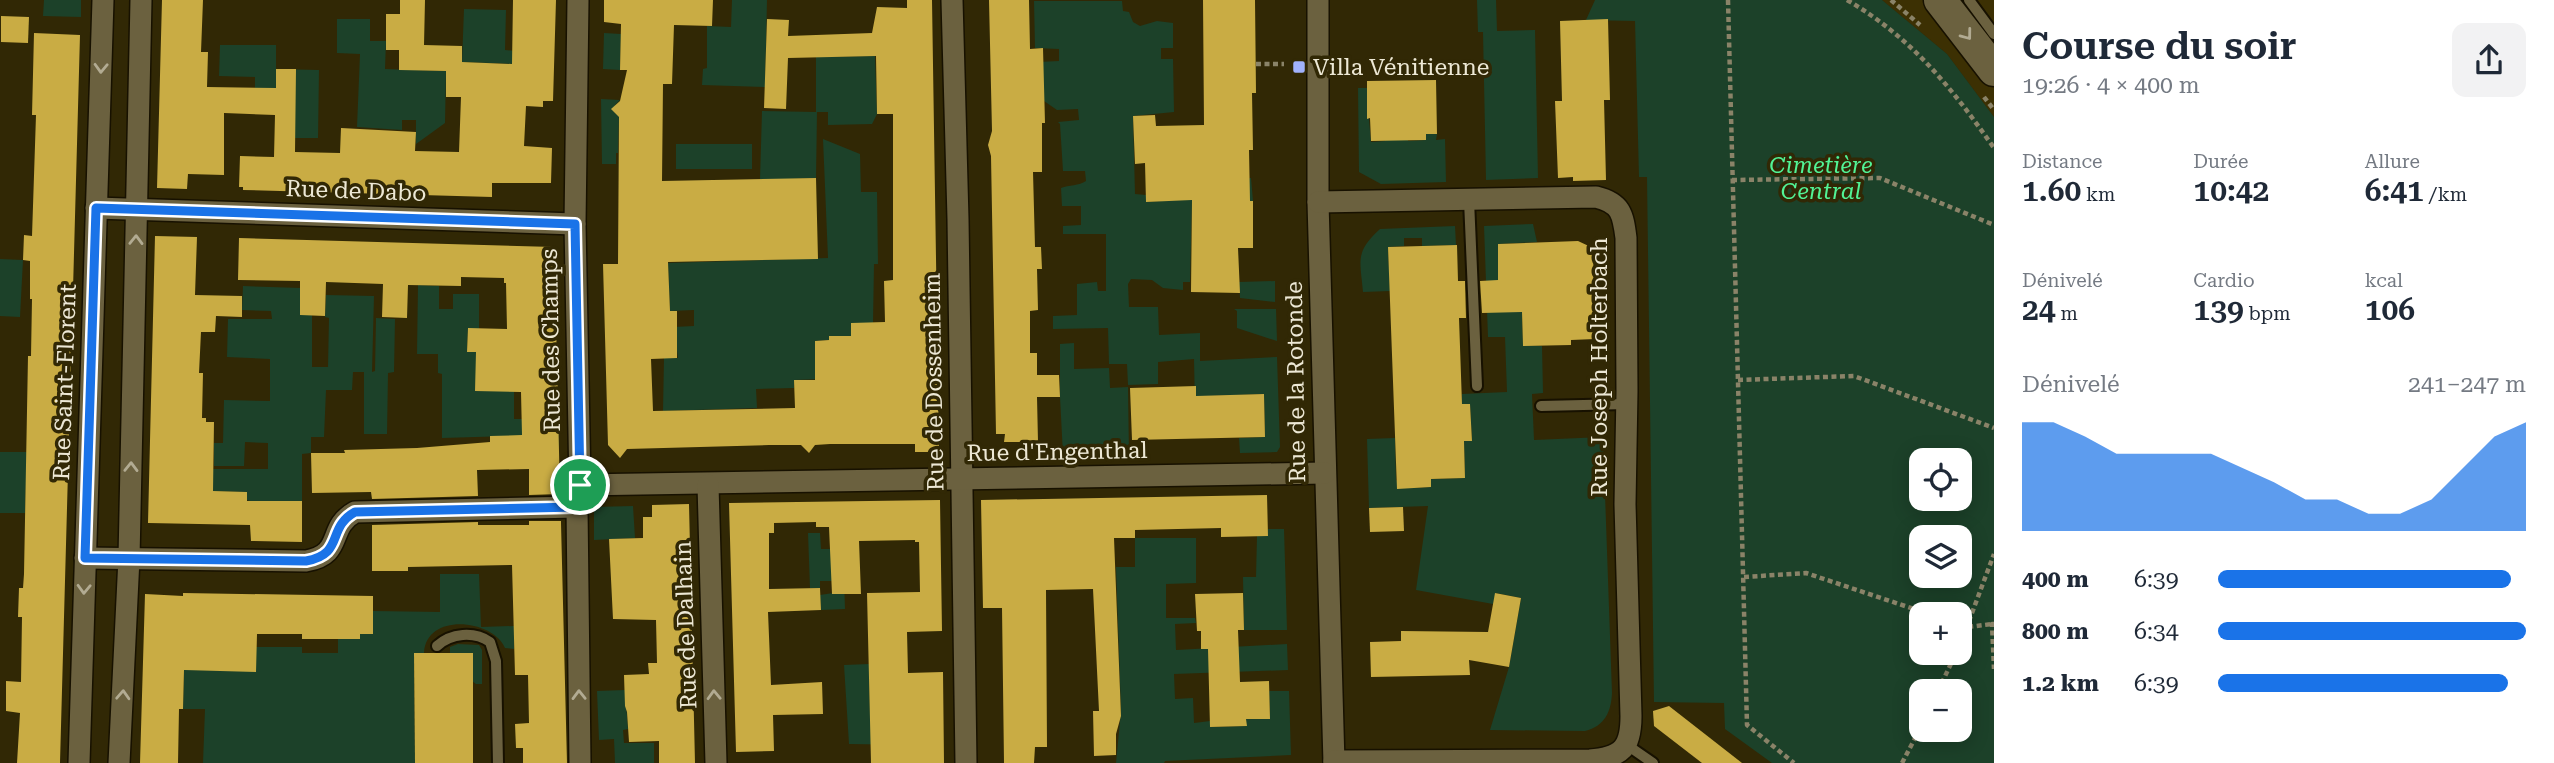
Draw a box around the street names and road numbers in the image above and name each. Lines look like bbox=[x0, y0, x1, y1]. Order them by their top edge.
street label: Rue de Dabo bbox=[285, 175, 427, 207]
street label: Rue Joseph Holterbach bbox=[1586, 237, 1613, 497]
street label: Rue des Champs bbox=[536, 248, 566, 432]
street label: Rue de Dossenheim bbox=[919, 273, 949, 491]
street label: Rue de la Rotonde bbox=[1281, 281, 1311, 483]
street label: Rue Saint-Florent bbox=[48, 283, 82, 481]
street label: Rue d'Engenthal bbox=[966, 437, 1148, 467]
street label: Rue de Dalhain bbox=[670, 540, 702, 710]

